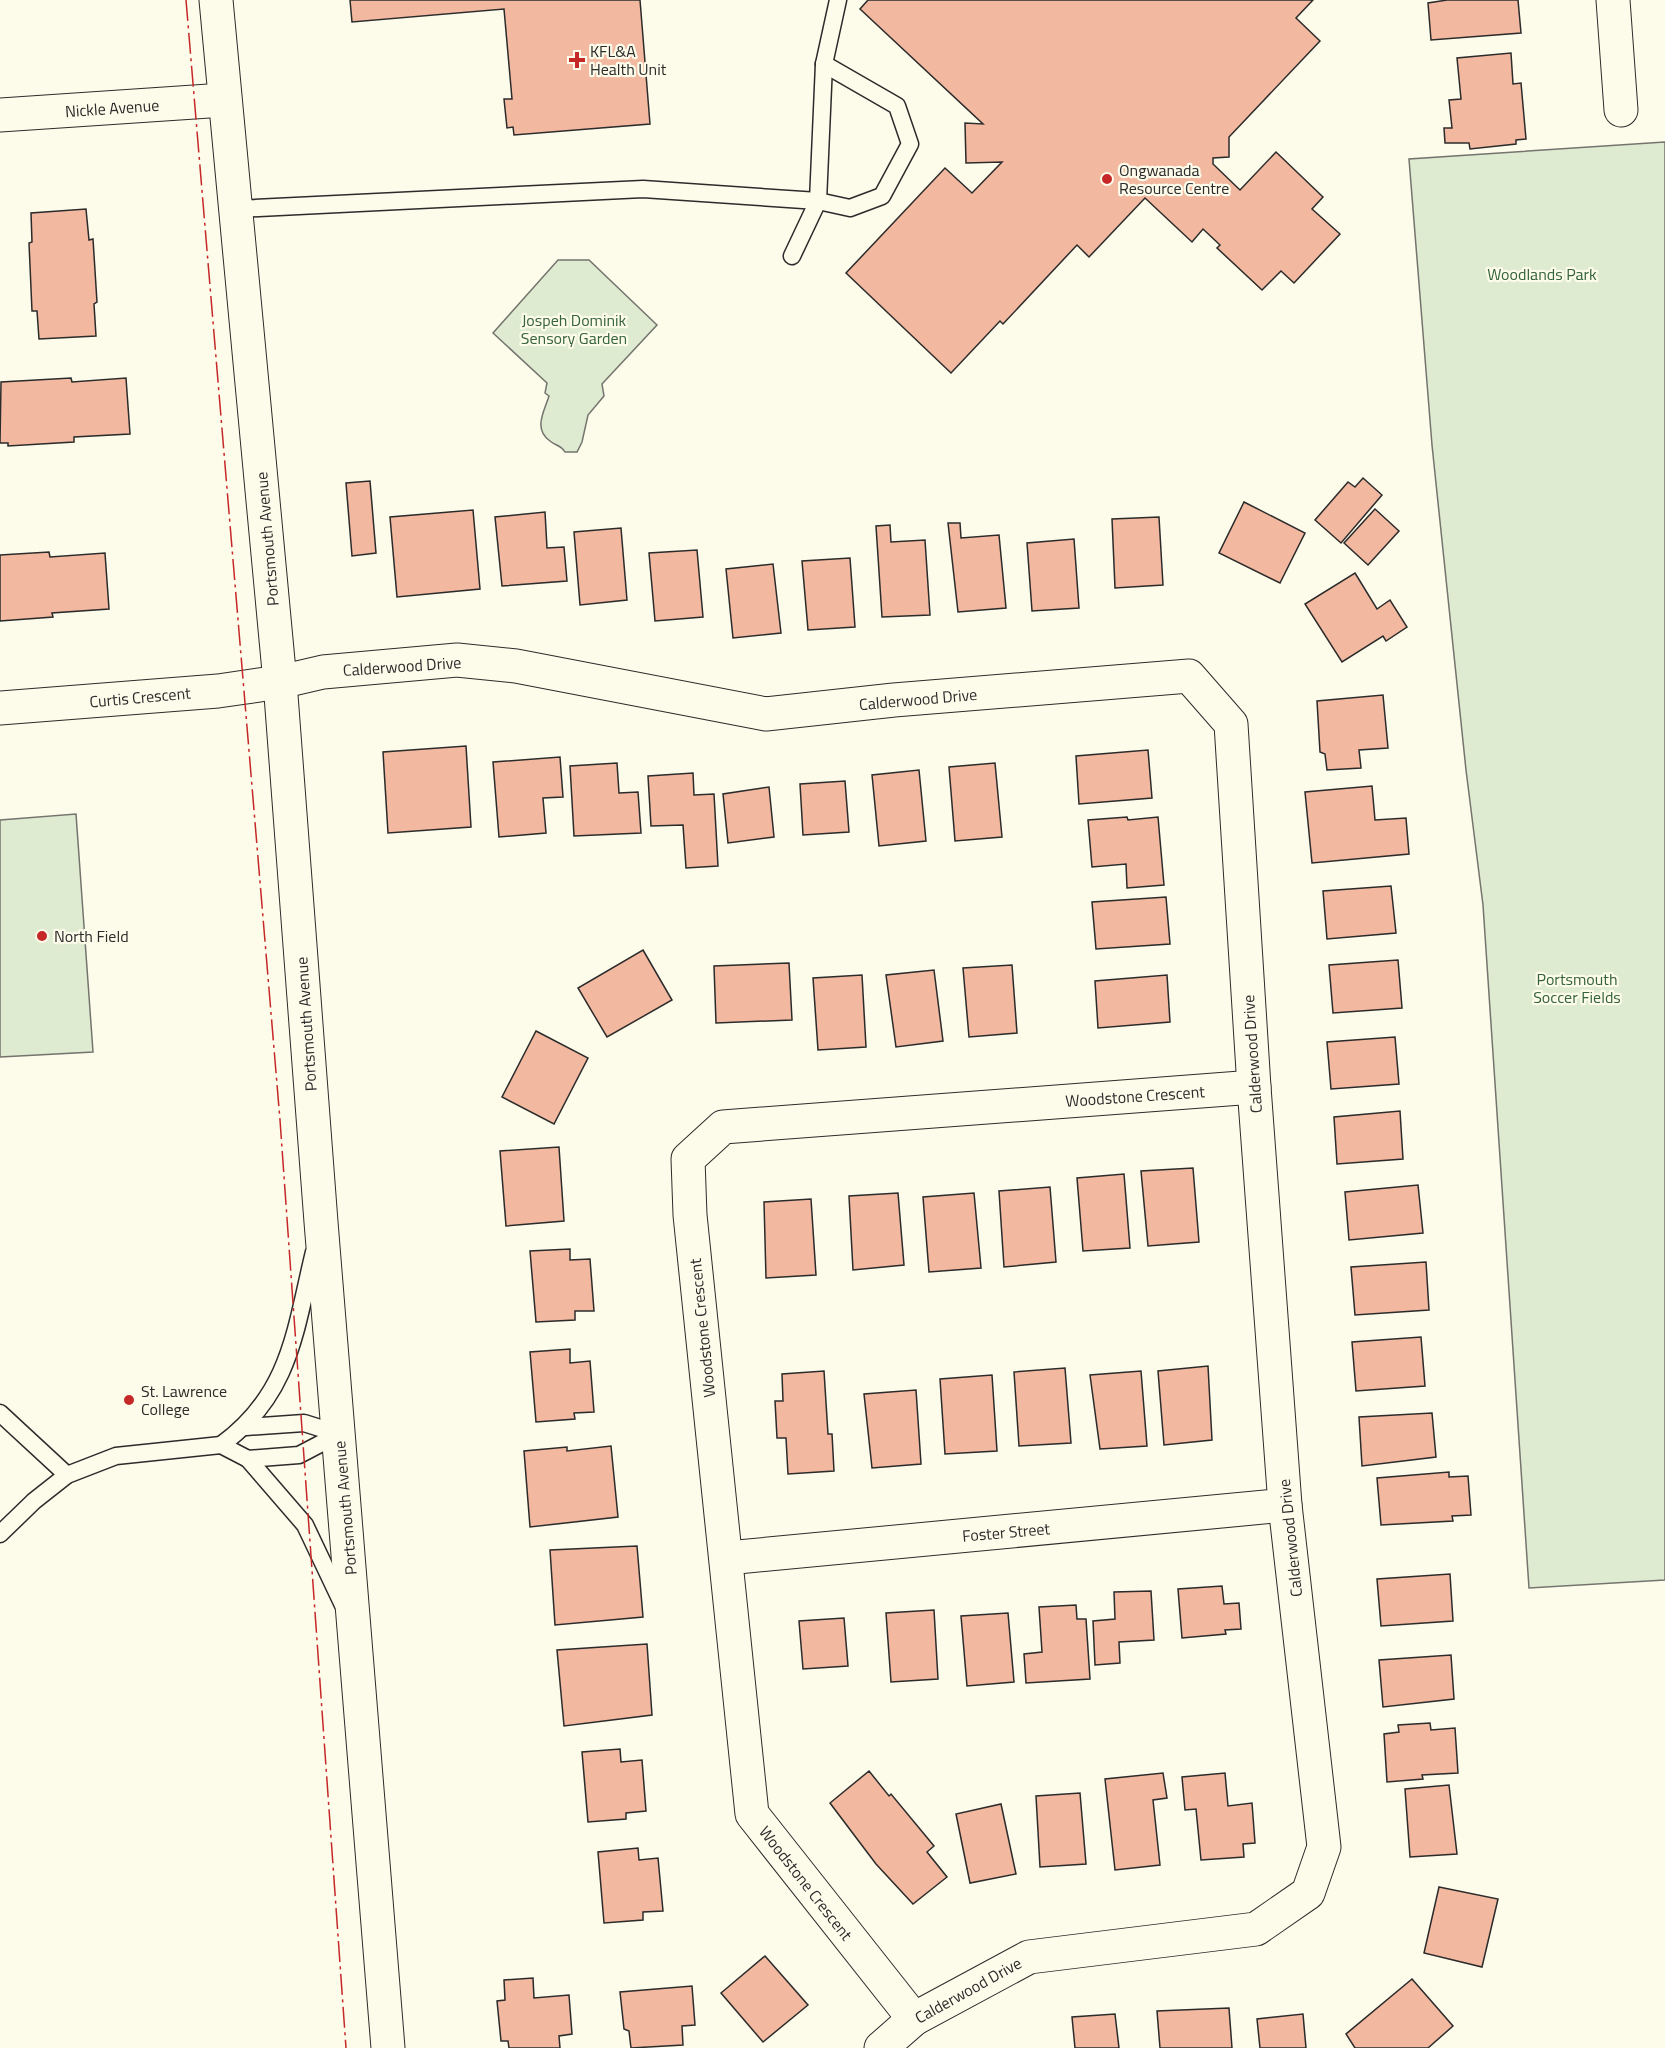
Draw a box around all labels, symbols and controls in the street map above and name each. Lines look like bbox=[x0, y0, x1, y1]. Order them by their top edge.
place label: KFL&A Health Unit bbox=[590, 39, 667, 81]
marker: KFL&A Health Unit bbox=[568, 51, 586, 69]
street label: Nickle Avenue bbox=[64, 93, 160, 123]
place label: Ongwanada Resource Centre bbox=[1119, 158, 1229, 200]
marker: Ongwanada Resource Centre bbox=[1100, 172, 1114, 186]
park label: Woodlands Park bbox=[1487, 262, 1597, 286]
park label: Jospeh Dominik Sensory Garden bbox=[521, 308, 627, 350]
street label: Portsmouth Avenue bbox=[249, 471, 285, 607]
street label: Calderwood Drive bbox=[342, 650, 462, 682]
street label: Curtis Crescent bbox=[88, 681, 192, 713]
street label: Calderwood Drive bbox=[858, 682, 978, 716]
place label: North Field bbox=[54, 924, 129, 948]
marker: North Field bbox=[35, 929, 49, 943]
street label: Portsmouth Avenue bbox=[289, 956, 323, 1092]
park label: Portsmouth Soccer Fields bbox=[1533, 967, 1621, 1009]
street label: Calderwood Drive bbox=[1236, 994, 1268, 1114]
street label: Woodstone Crescent bbox=[1065, 1079, 1206, 1113]
street label: Woodstone Crescent bbox=[683, 1257, 721, 1399]
place label: St. Lawrence College bbox=[141, 1379, 227, 1421]
marker: St. Lawrence College bbox=[122, 1393, 136, 1407]
street label: Portsmouth Avenue bbox=[327, 1440, 363, 1576]
street label: Calderwood Drive bbox=[1272, 1478, 1308, 1598]
street label: Foster Street bbox=[961, 1516, 1051, 1548]
street label: Woodstone Crescent bbox=[754, 1821, 859, 1946]
street label: Calderwood Drive bbox=[910, 1951, 1026, 2029]

